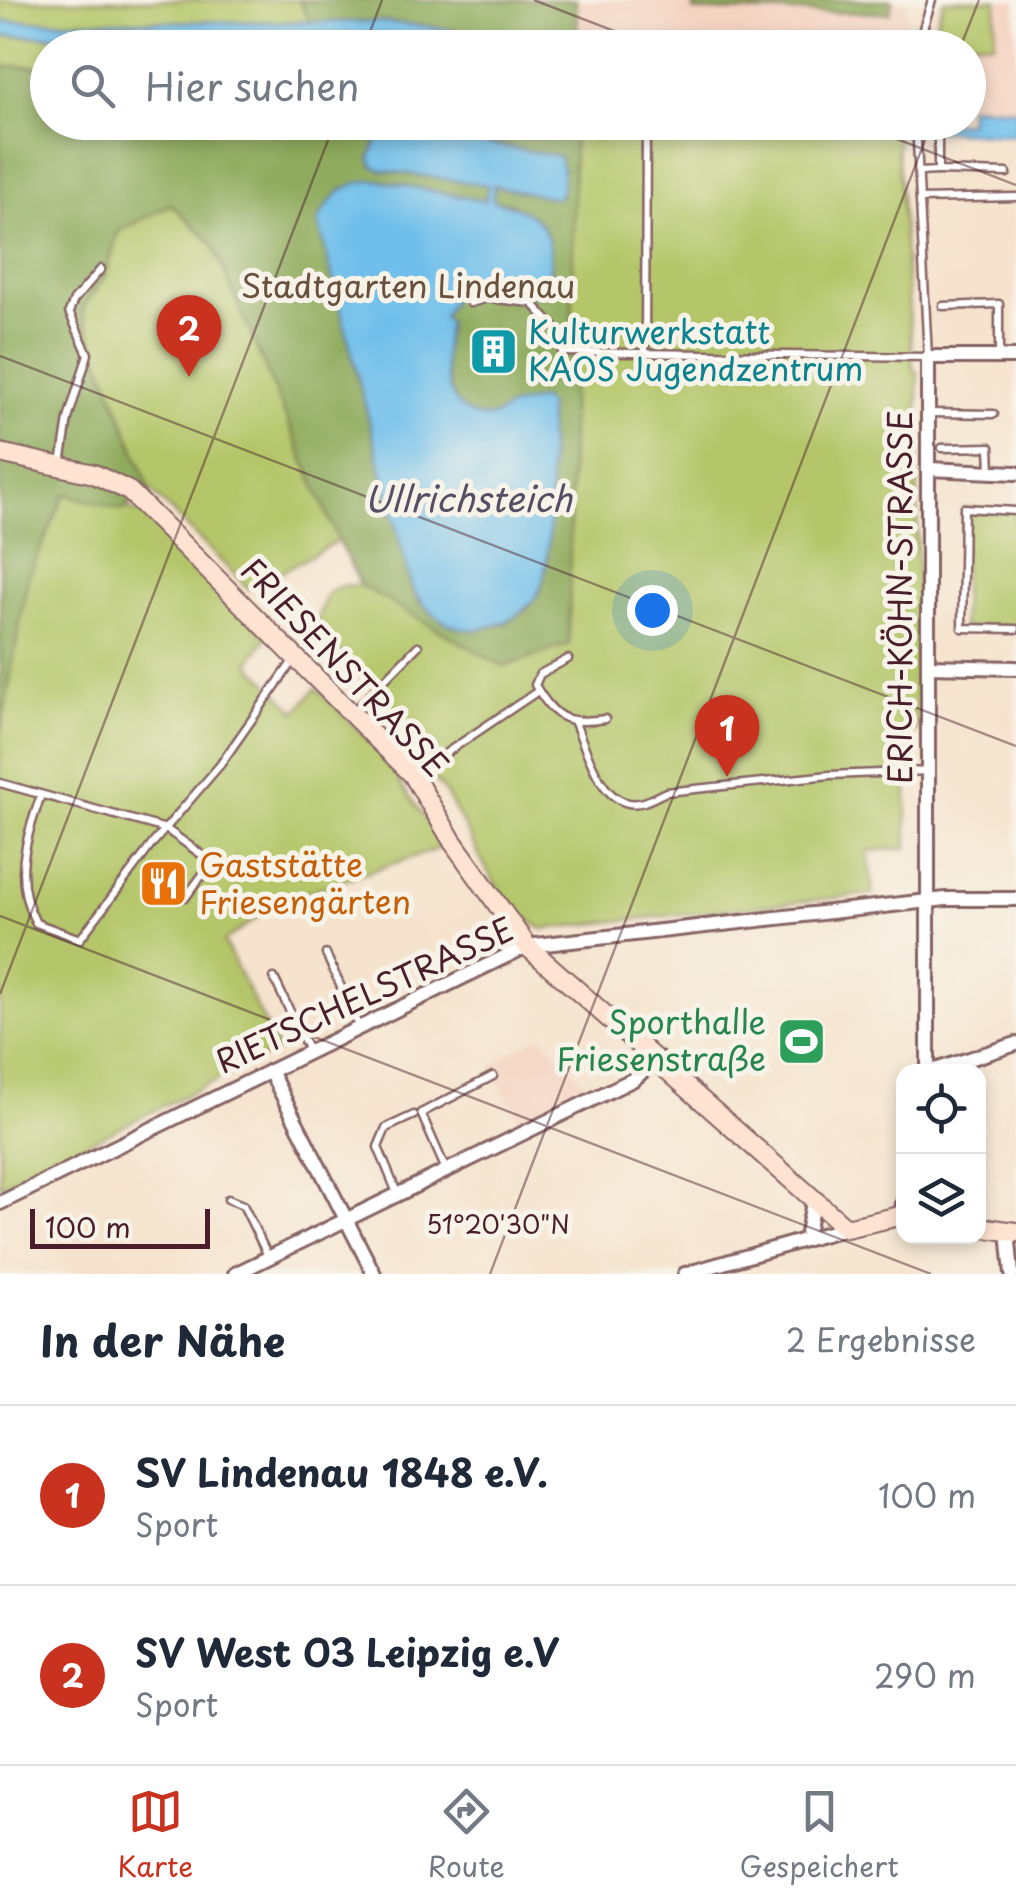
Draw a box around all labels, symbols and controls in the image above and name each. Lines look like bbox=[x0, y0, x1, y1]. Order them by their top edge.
search box bbox=[30, 30, 986, 140]
text: Hier suchen bbox=[145, 57, 359, 114]
icon: search bbox=[65, 58, 120, 113]
park label: Stadtgarten Lindenau bbox=[241, 261, 575, 309]
pin: 2 bbox=[156, 294, 222, 377]
place label: Kulturwerkstatt KAOS Jugendzentrum bbox=[528, 307, 864, 392]
building icon: Kulturwerkstatt KAOS Jugendzentrum bbox=[467, 325, 519, 377]
street label: ERICH-KÖHN-STRASSE bbox=[875, 410, 923, 784]
water label: Ullrichsteich bbox=[364, 471, 573, 524]
street label: FRIESENSTRASSE bbox=[231, 546, 460, 787]
your location bbox=[627, 585, 678, 636]
pin: 1 bbox=[694, 694, 760, 777]
place label: Gaststätte Friesengärten bbox=[199, 840, 411, 925]
restaurant icon: Gaststätte Friesengärten bbox=[138, 858, 190, 910]
street label: RIETSCHELSTRASSE bbox=[207, 904, 521, 1084]
place label: Sporthalle Friesenstraße bbox=[556, 997, 766, 1082]
sports icon: Sporthalle Friesenstraße bbox=[775, 1015, 827, 1067]
map controls bbox=[896, 1064, 986, 1244]
button: locate bbox=[896, 1064, 986, 1154]
button: layers bbox=[896, 1154, 986, 1244]
scale bar bbox=[30, 1204, 210, 1248]
text: 100 m bbox=[45, 1205, 131, 1248]
text: 51°20'30"N bbox=[426, 1205, 570, 1243]
text: In der Nähe bbox=[40, 1308, 285, 1371]
text: 2 Ergebnisse bbox=[786, 1315, 976, 1363]
text: SV Lindenau 1848 e.V. bbox=[135, 1443, 548, 1500]
text: 1 bbox=[65, 1471, 80, 1519]
text: 100 m bbox=[878, 1471, 976, 1519]
text: Sport bbox=[135, 1500, 218, 1548]
text: SV West 03 Leipzig e.V bbox=[135, 1623, 559, 1680]
text: 2 bbox=[61, 1651, 84, 1699]
text: 290 m bbox=[874, 1651, 976, 1699]
text: Sport bbox=[135, 1680, 218, 1728]
tab: Karte bbox=[117, 1784, 193, 1887]
tab: Route bbox=[428, 1784, 505, 1887]
tab: Gespeichert bbox=[739, 1784, 899, 1887]

